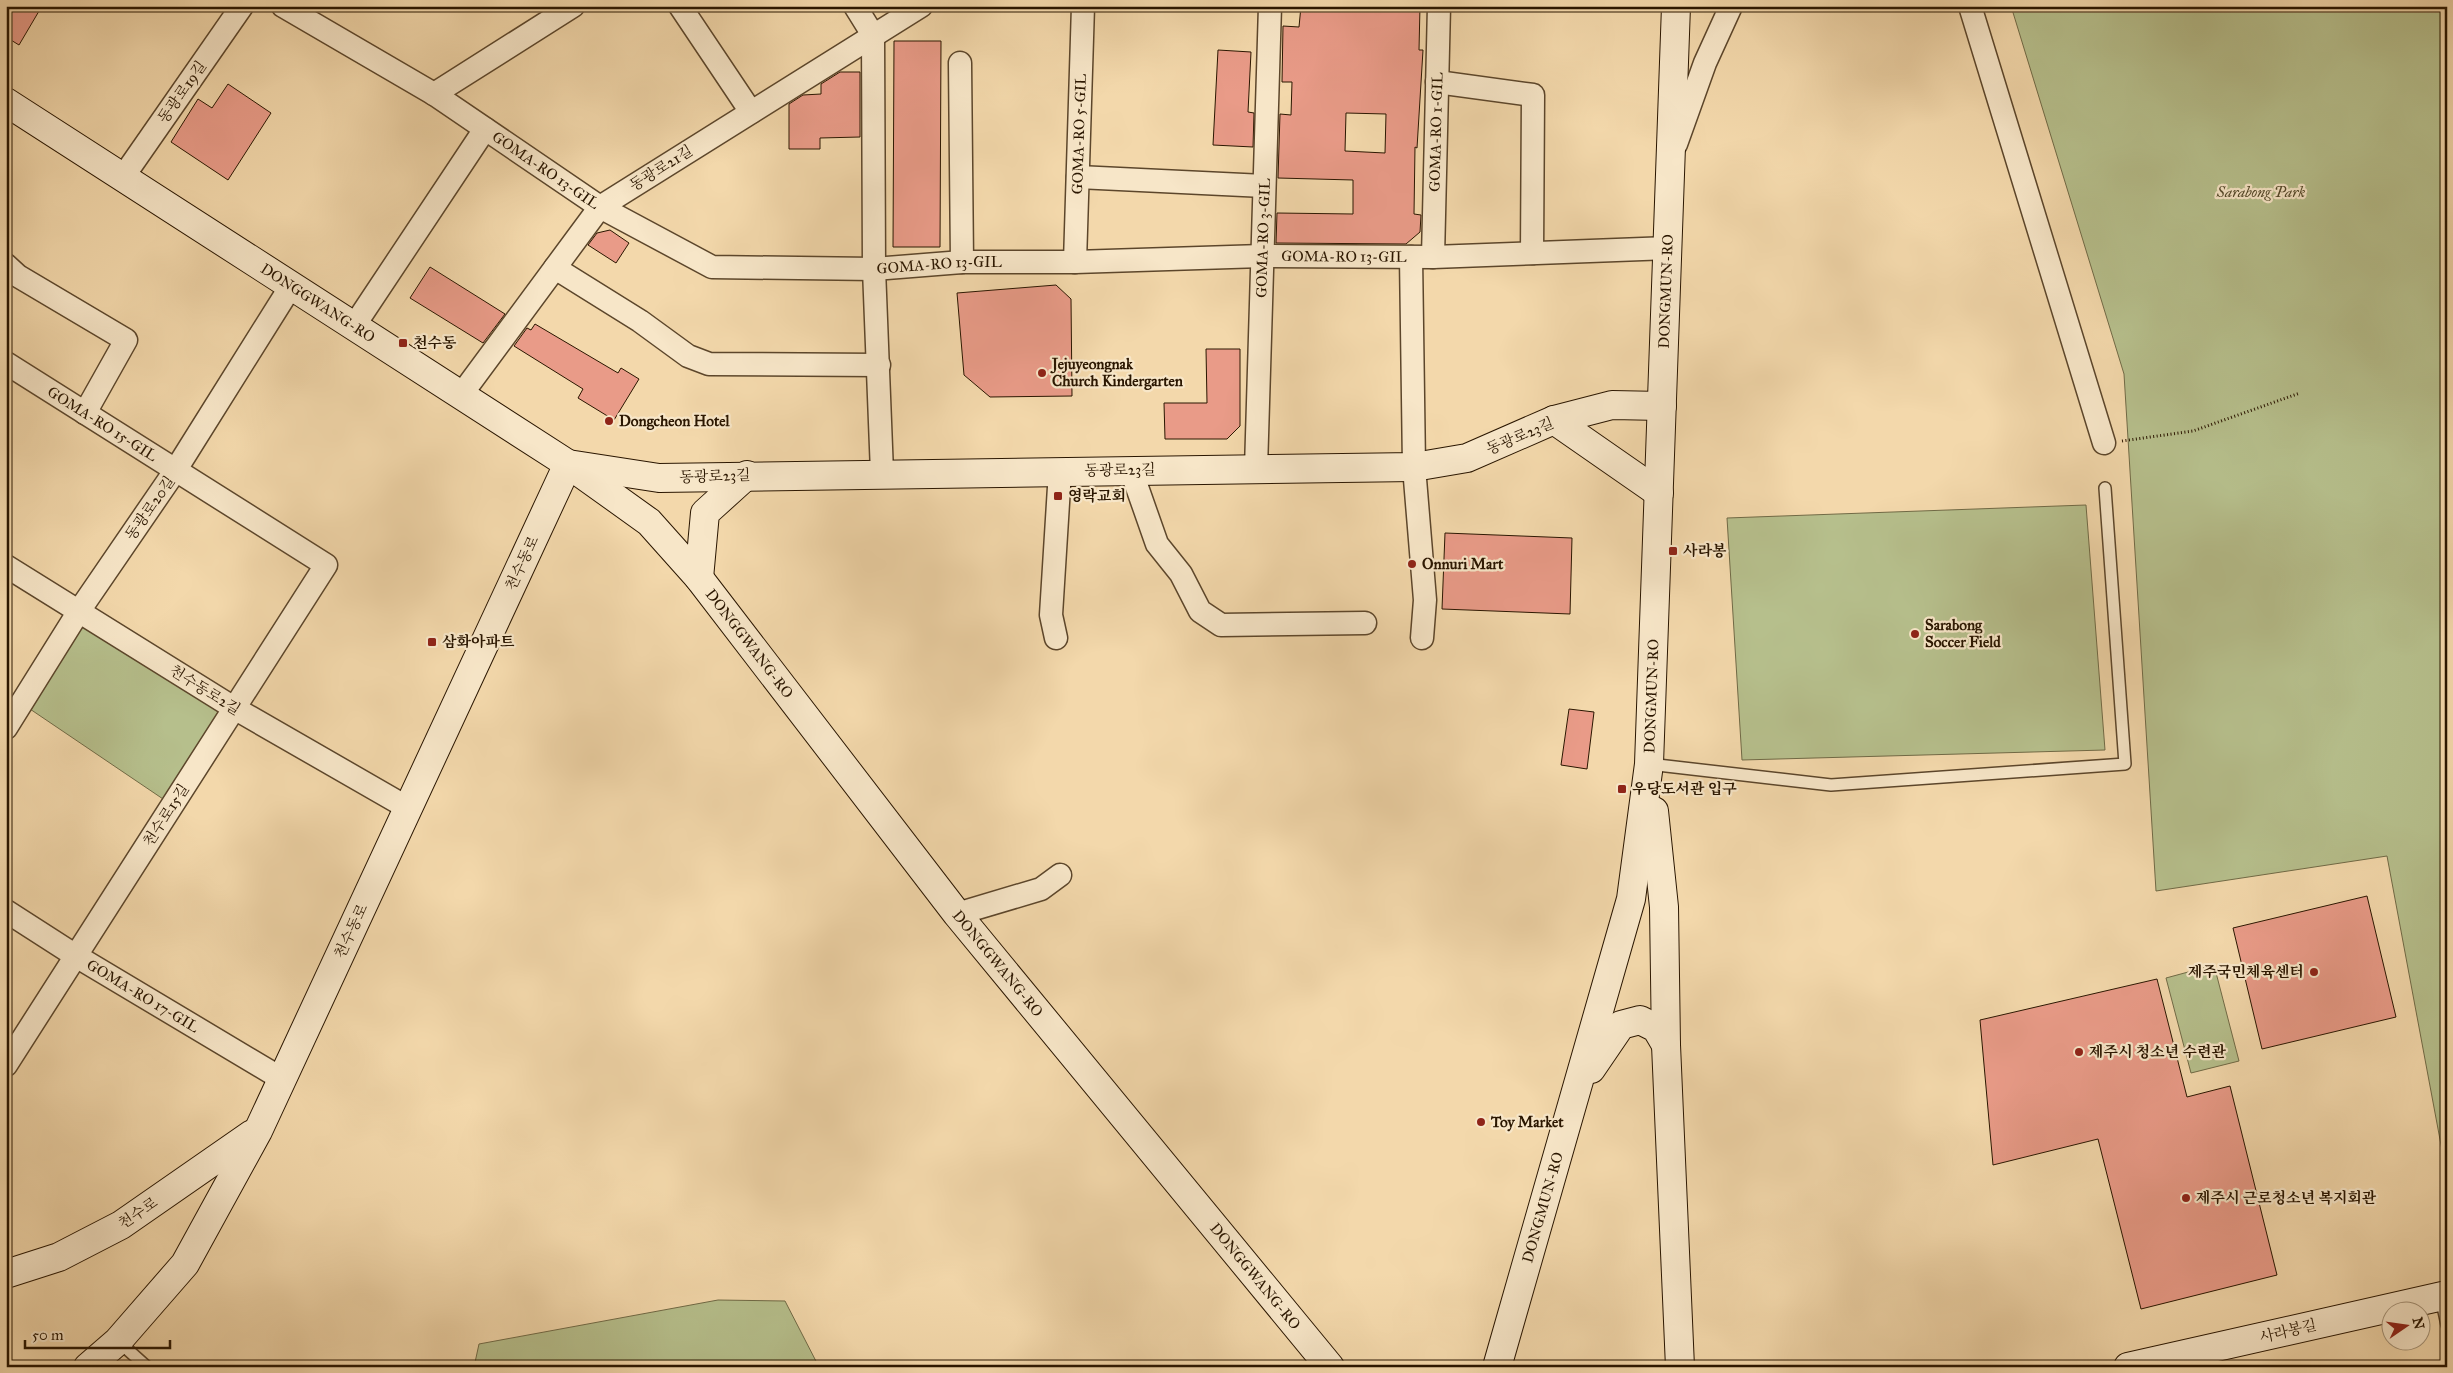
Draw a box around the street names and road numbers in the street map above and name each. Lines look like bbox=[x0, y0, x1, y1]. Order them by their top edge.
street label: 동광로19길 bbox=[154, 57, 210, 127]
street label: GOMA-RO 1-GIL bbox=[1426, 72, 1446, 192]
street label: GOMA-RO 5-GIL bbox=[1068, 74, 1090, 195]
street label: GOMA-RO 13-GIL bbox=[489, 127, 603, 213]
street label: 동광로21길 bbox=[626, 141, 696, 195]
street label: GOMA-RO 3-GIL bbox=[1252, 178, 1274, 298]
street label: DONGMUN-RO bbox=[1655, 234, 1677, 349]
street label: GOMA-RO 13-GIL bbox=[1281, 247, 1407, 266]
street label: GOMA-RO 13-GIL bbox=[876, 253, 1002, 278]
street label: DONGGWANG-RO bbox=[257, 259, 379, 346]
street label: GOMA-RO 15-GIL bbox=[44, 383, 161, 465]
street label: 동광로23길 bbox=[1484, 414, 1556, 458]
street label: 동광로23길 bbox=[1084, 460, 1156, 480]
street label: 동광로23길 bbox=[679, 466, 751, 486]
street label: 동광로20길 bbox=[121, 472, 179, 544]
street label: 천수동로 bbox=[502, 532, 543, 593]
street label: DONGGWANG-RO bbox=[702, 586, 797, 702]
street label: DONGMUN-RO bbox=[1640, 638, 1662, 754]
street label: 천수동로2길 bbox=[166, 661, 244, 719]
street label: 천수로15길 bbox=[139, 780, 193, 850]
street label: 천수동로 bbox=[331, 900, 372, 961]
street label: DONGGWANG-RO bbox=[949, 907, 1047, 1020]
street label: GOMA-RO 17-GIL bbox=[83, 955, 202, 1036]
street label: DONGMUN-RO bbox=[1518, 1150, 1567, 1265]
street label: 천수로 bbox=[115, 1193, 161, 1233]
street label: DONGGWANG-RO bbox=[1206, 1219, 1304, 1333]
street label: 사라봉길 bbox=[2258, 1316, 2318, 1346]

